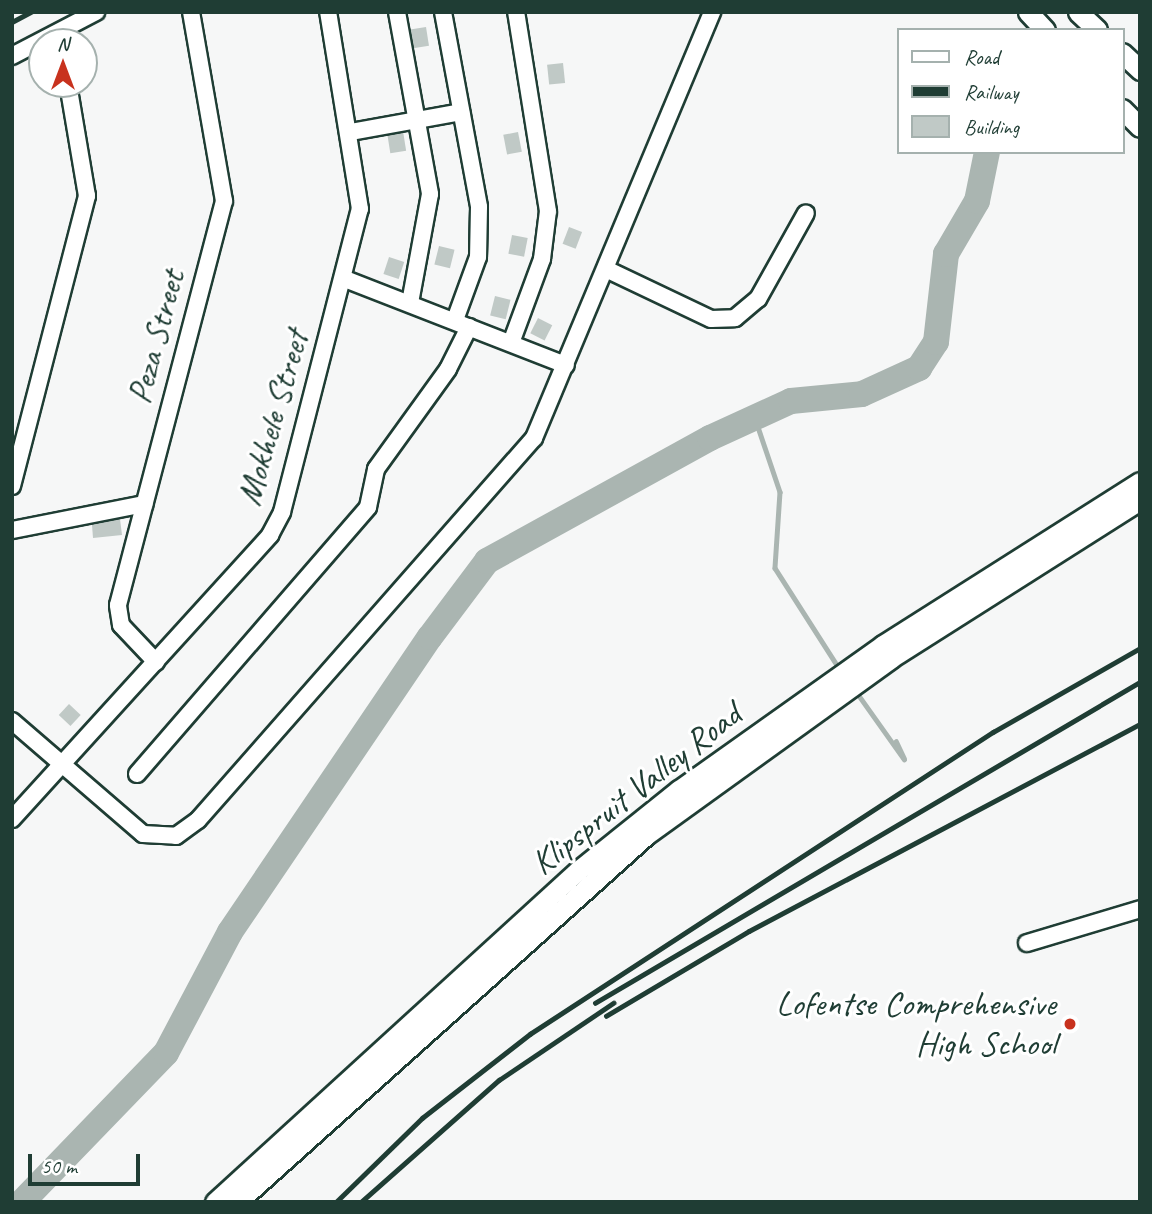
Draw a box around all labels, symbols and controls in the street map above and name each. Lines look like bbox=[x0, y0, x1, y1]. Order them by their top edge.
north arrow bbox=[28, 28, 98, 98]
legend bbox=[897, 28, 1124, 154]
text: N bbox=[57, 32, 69, 56]
text: Road bbox=[964, 44, 999, 70]
text: Railway bbox=[964, 79, 1018, 105]
text: Building bbox=[964, 114, 1019, 140]
street label: Peza Street bbox=[118, 266, 194, 408]
street label: Mokhele Street bbox=[228, 326, 318, 510]
street label: Klipspruit Valley Road bbox=[523, 694, 749, 884]
place label: Lofentse Comprehensive High School bbox=[777, 983, 1056, 1065]
marker: Lofentse Comprehensive High School bbox=[1062, 1016, 1078, 1032]
scale bar bbox=[32, 1140, 144, 1184]
text: 50 m bbox=[41, 1153, 77, 1179]

